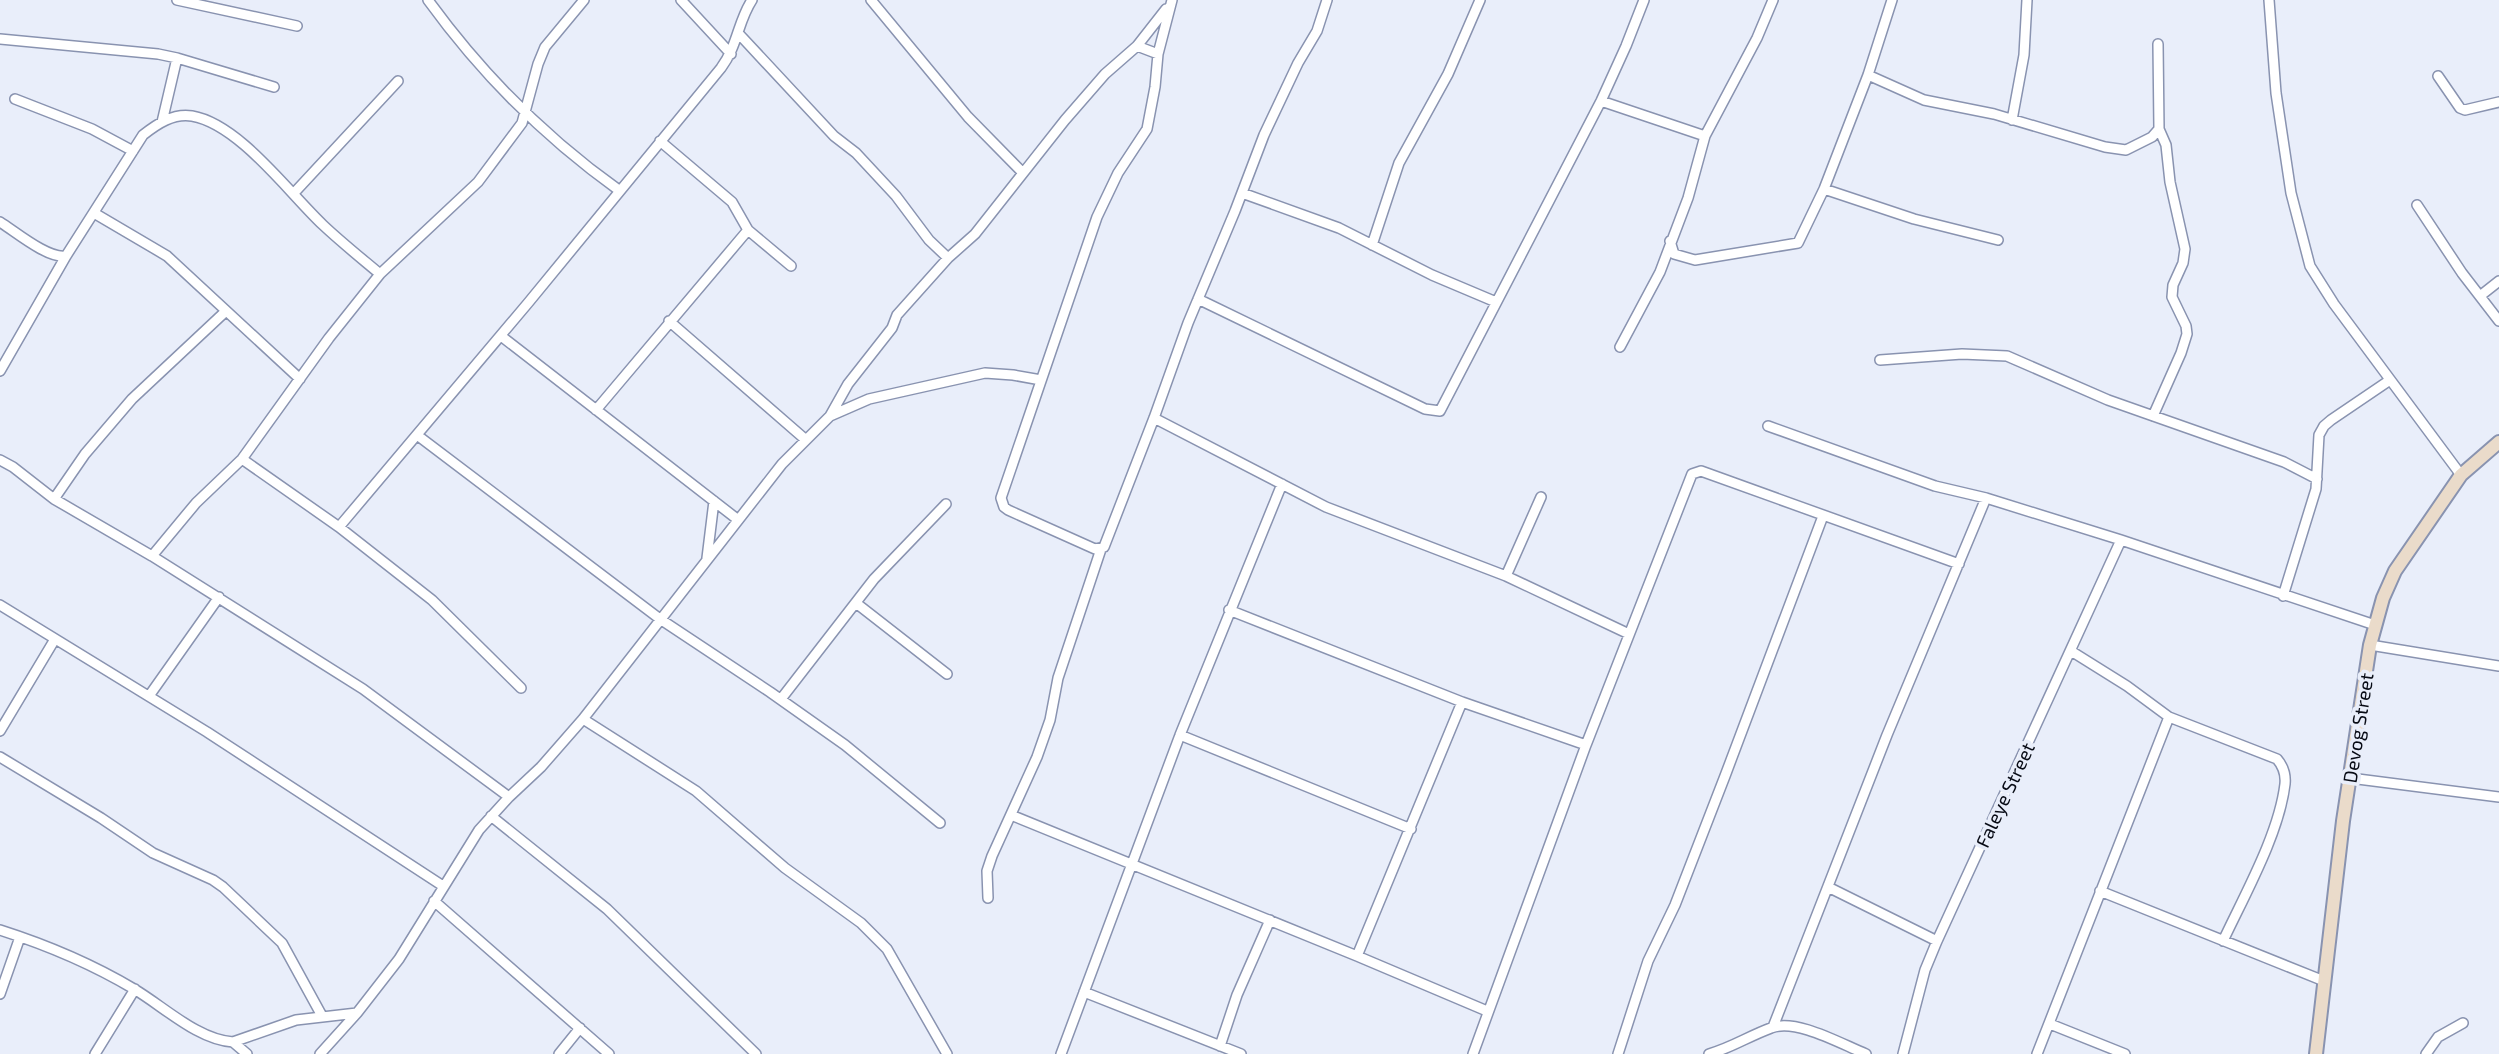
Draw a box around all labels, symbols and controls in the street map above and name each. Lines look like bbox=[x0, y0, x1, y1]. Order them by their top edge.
street label: Devog Street bbox=[2337, 671, 2378, 785]
street label: Faleye Street bbox=[1970, 739, 2039, 851]

